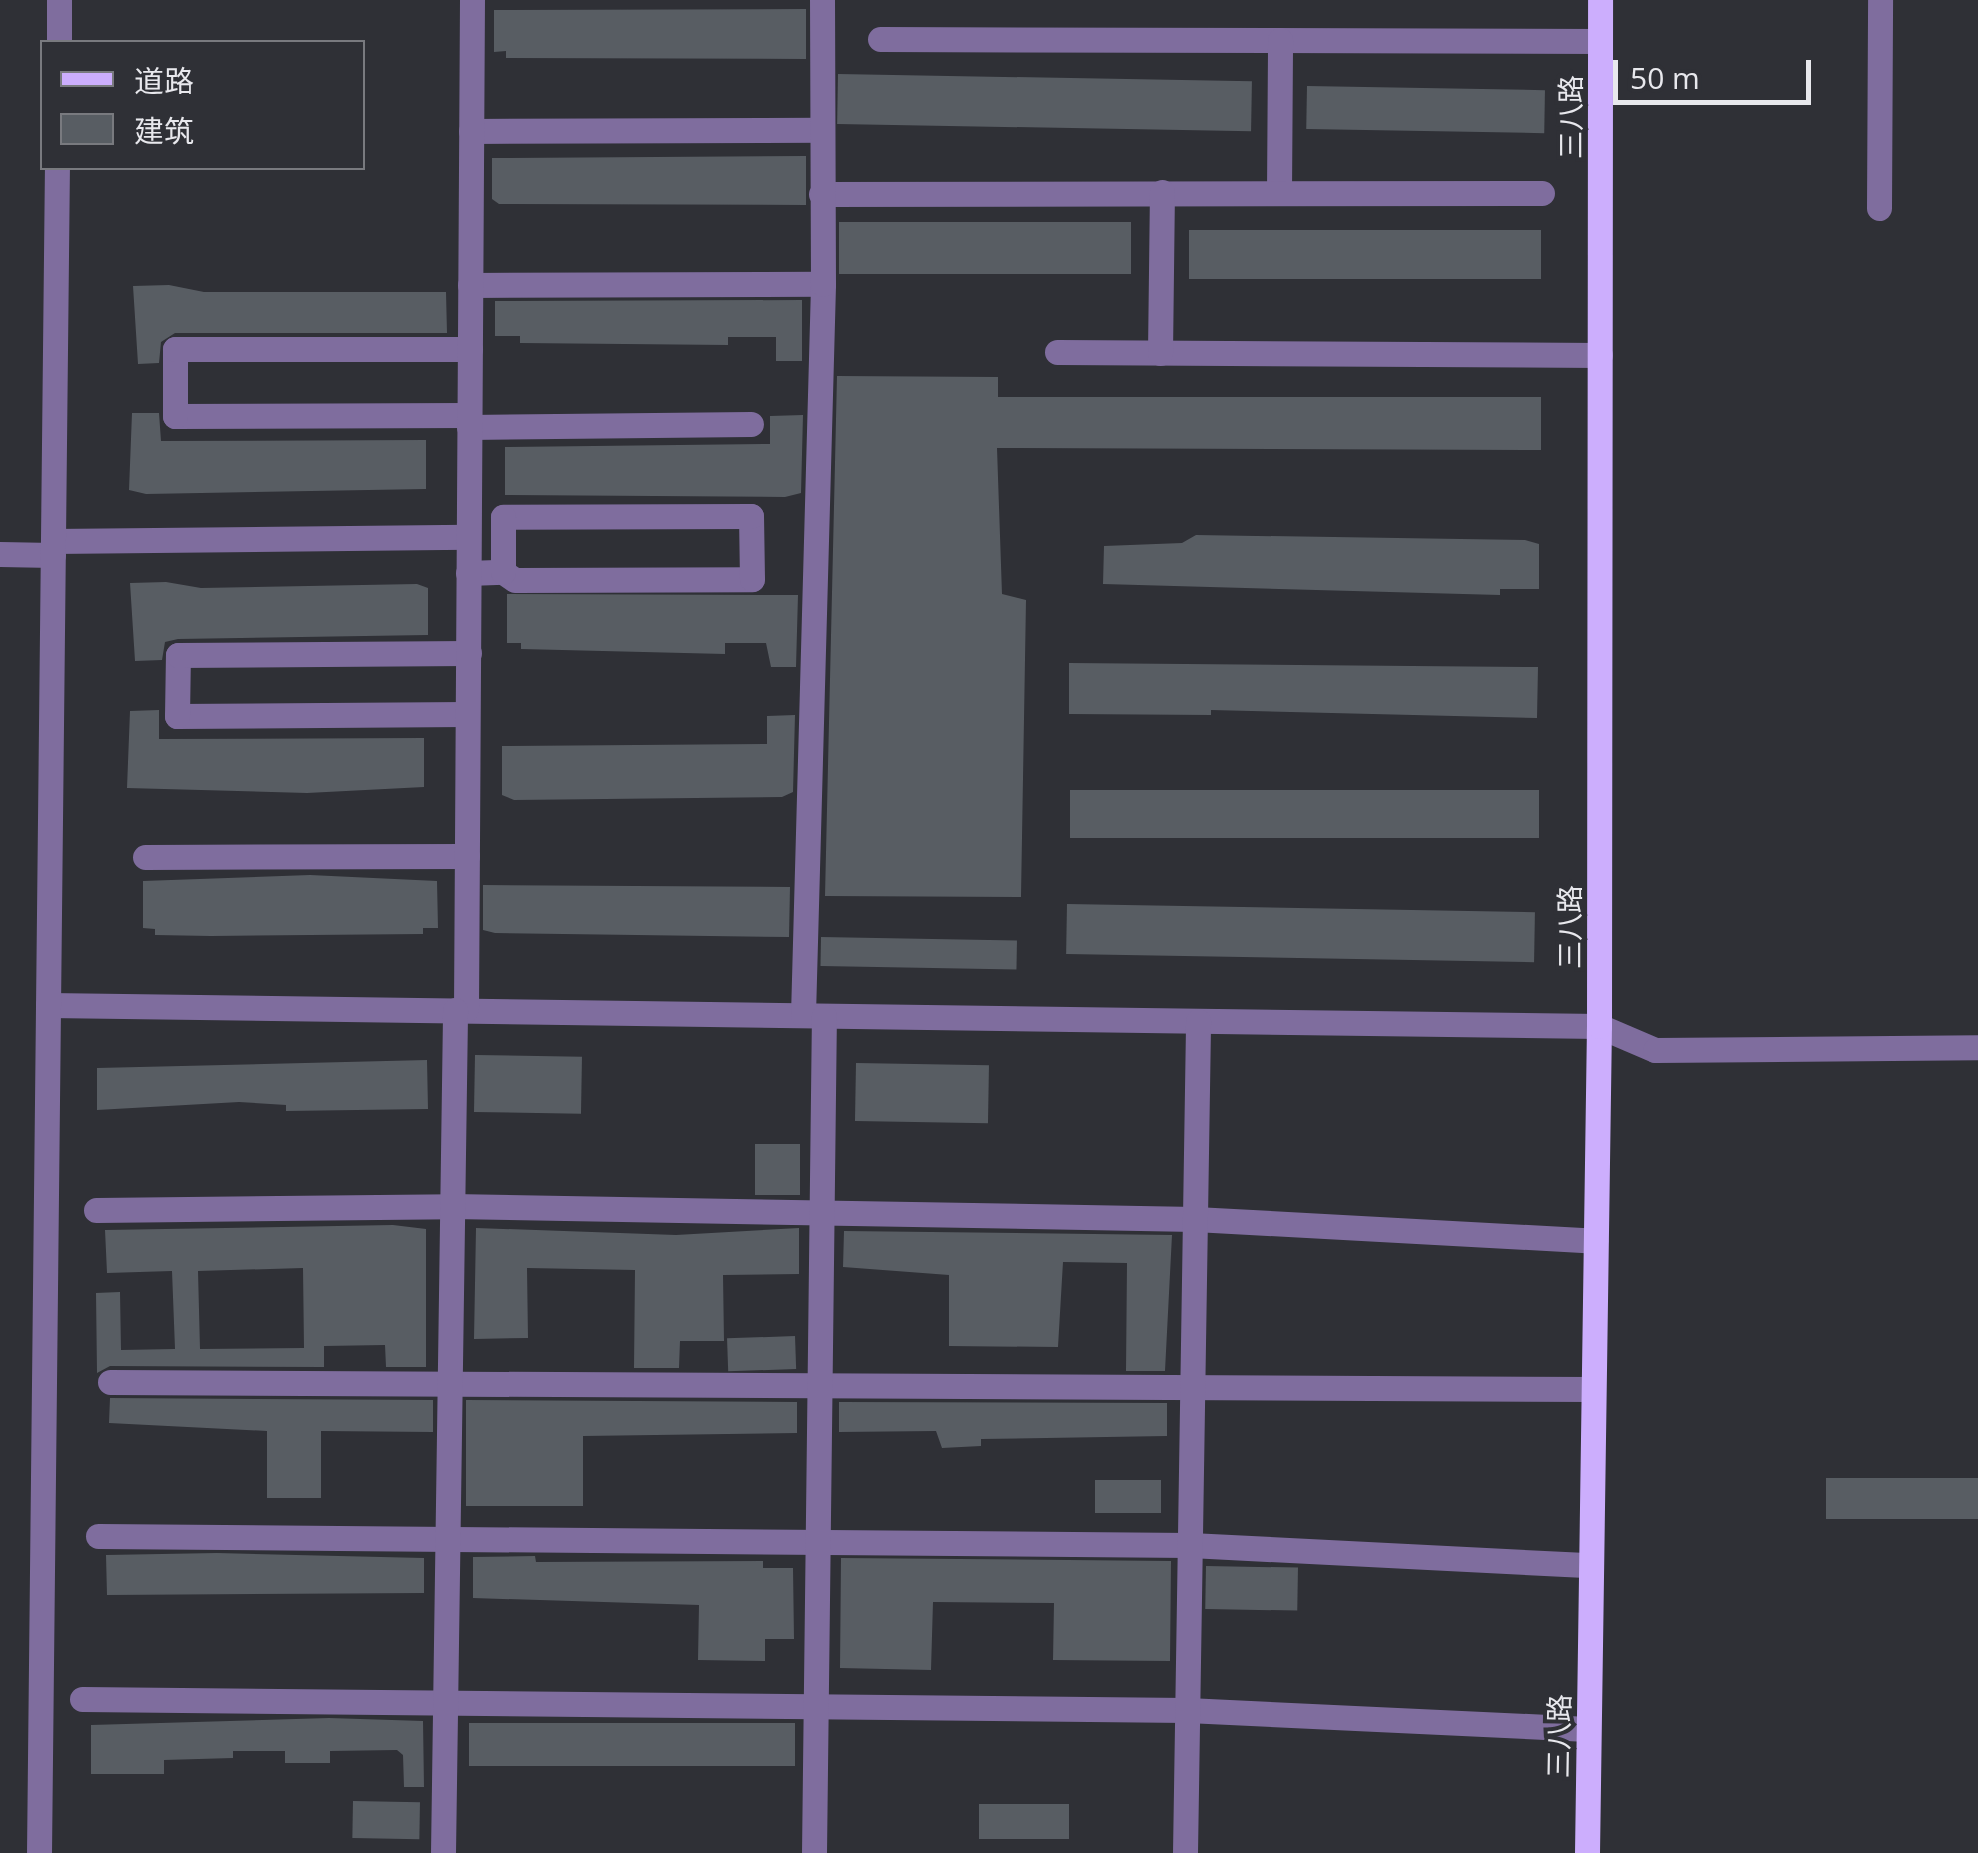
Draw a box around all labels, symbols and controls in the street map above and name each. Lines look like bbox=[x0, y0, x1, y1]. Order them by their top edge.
legend bbox=[40, 40, 365, 170]
scale bar bbox=[1618, 40, 1816, 102]
text: 50 m bbox=[1630, 57, 1700, 98]
text: 道路 bbox=[134, 60, 194, 101]
street label: 三八路 bbox=[1553, 75, 1587, 159]
text: 建筑 bbox=[134, 110, 194, 151]
street label: 三八路 bbox=[1552, 885, 1586, 969]
street label: 三八路 bbox=[1540, 1694, 1576, 1778]

